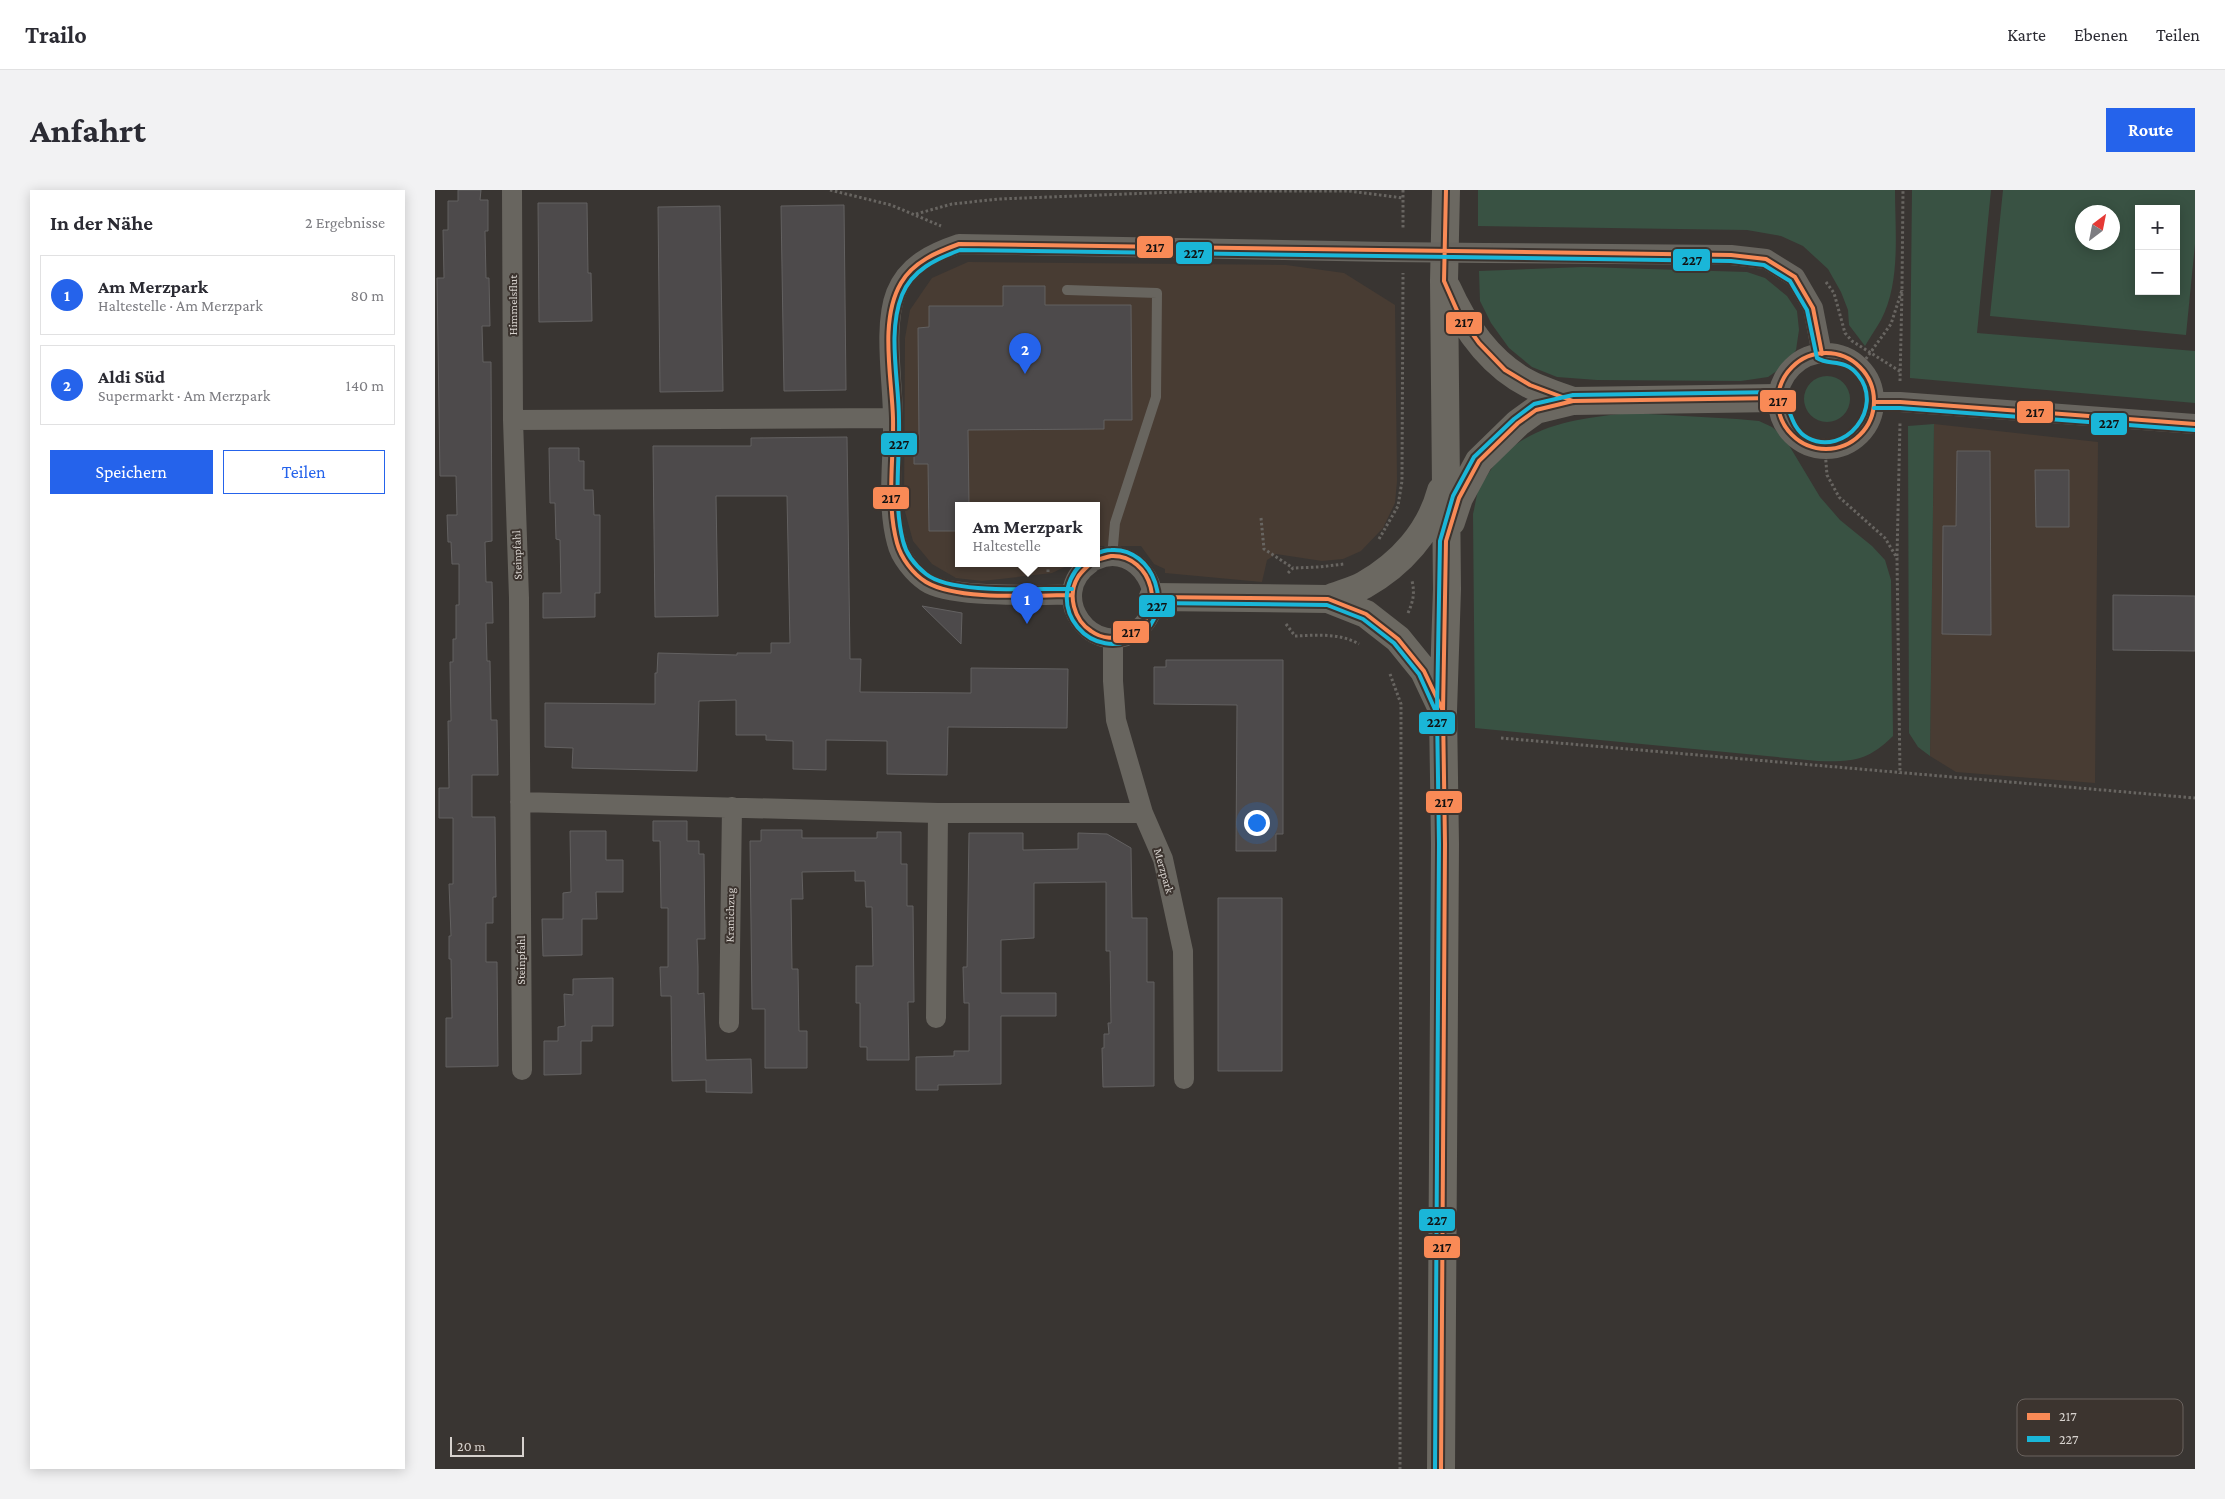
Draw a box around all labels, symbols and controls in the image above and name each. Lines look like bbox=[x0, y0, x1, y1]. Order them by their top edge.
text: Trailo bbox=[25, 21, 87, 48]
text: Karte bbox=[2007, 25, 2046, 45]
text: Ebenen bbox=[2074, 25, 2128, 45]
text: Teilen bbox=[2156, 25, 2200, 45]
button: Route bbox=[2106, 108, 2195, 152]
text: Anfahrt bbox=[30, 111, 146, 150]
north arrow bbox=[2075, 205, 2120, 250]
map controls bbox=[2135, 205, 2180, 295]
button: + bbox=[2135, 205, 2180, 250]
text: In der Nähe bbox=[50, 211, 153, 235]
text: 2 Ergebnisse bbox=[305, 214, 385, 231]
line badge: 217 bbox=[1136, 235, 1174, 259]
text: 217 bbox=[1145, 239, 1165, 255]
line badge: 227 bbox=[1175, 241, 1213, 265]
text: 227 bbox=[1184, 245, 1204, 261]
line badge: 227 bbox=[1672, 248, 1711, 272]
button: − bbox=[2135, 250, 2180, 295]
text: 227 bbox=[1682, 252, 1702, 268]
street label: Himmelsflut bbox=[506, 274, 520, 335]
text: Am Merzpark bbox=[98, 276, 208, 297]
text: 1 bbox=[64, 287, 70, 304]
text: 80 m bbox=[350, 287, 384, 304]
text: Haltestelle · Am Merzpark bbox=[98, 297, 263, 314]
line badge: 217 bbox=[1445, 311, 1483, 335]
text: 217 bbox=[1454, 314, 1474, 330]
pin: 2 bbox=[1009, 333, 1041, 374]
text: Aldi Süd bbox=[98, 366, 165, 387]
text: 2 bbox=[63, 377, 71, 394]
text: 140 m bbox=[346, 377, 384, 394]
text: Supermarkt · Am Merzpark bbox=[98, 387, 270, 404]
line badge: 217 bbox=[1759, 389, 1797, 413]
text: 217 bbox=[1768, 393, 1788, 409]
line badge: 217 bbox=[2016, 400, 2054, 424]
text: 217 bbox=[2025, 404, 2045, 420]
line badge: 227 bbox=[2090, 412, 2128, 436]
text: 227 bbox=[2099, 415, 2119, 431]
line badge: 227 bbox=[880, 432, 918, 456]
text: 227 bbox=[889, 436, 909, 452]
button: Speichern bbox=[50, 450, 213, 494]
button: Teilen bbox=[223, 450, 385, 494]
line badge: 217 bbox=[872, 486, 910, 510]
text: 217 bbox=[881, 490, 901, 506]
popup bbox=[955, 502, 1100, 567]
text: Am Merzpark bbox=[972, 516, 1083, 537]
street label: Steinpfahl bbox=[509, 530, 525, 580]
text: Haltestelle bbox=[972, 537, 1041, 554]
pin: 1 bbox=[1011, 583, 1043, 624]
line badge: 227 bbox=[1138, 594, 1176, 618]
text: 227 bbox=[1147, 598, 1167, 614]
line badge: 217 bbox=[1112, 620, 1150, 644]
text: 217 bbox=[1121, 624, 1141, 640]
line badge: 227 bbox=[1418, 711, 1456, 735]
text: 227 bbox=[1427, 714, 1447, 730]
line badge: 217 bbox=[1425, 790, 1463, 814]
text: 217 bbox=[1434, 794, 1454, 810]
your location bbox=[1244, 810, 1270, 836]
street label: Merzpark bbox=[1151, 847, 1177, 895]
street label: Kranichzug bbox=[723, 887, 737, 942]
street label: Steinpfahl bbox=[514, 935, 528, 985]
line badge: 227 bbox=[1418, 1208, 1456, 1232]
text: 227 bbox=[1427, 1212, 1447, 1228]
line badge: 217 bbox=[1423, 1235, 1461, 1259]
text: 217 bbox=[1432, 1239, 1452, 1255]
legend bbox=[2017, 1399, 2183, 1456]
text: 217 bbox=[2059, 1408, 2077, 1424]
text: 227 bbox=[2059, 1431, 2079, 1447]
scale bar bbox=[450, 1434, 524, 1457]
text: 20 m bbox=[457, 1438, 485, 1454]

